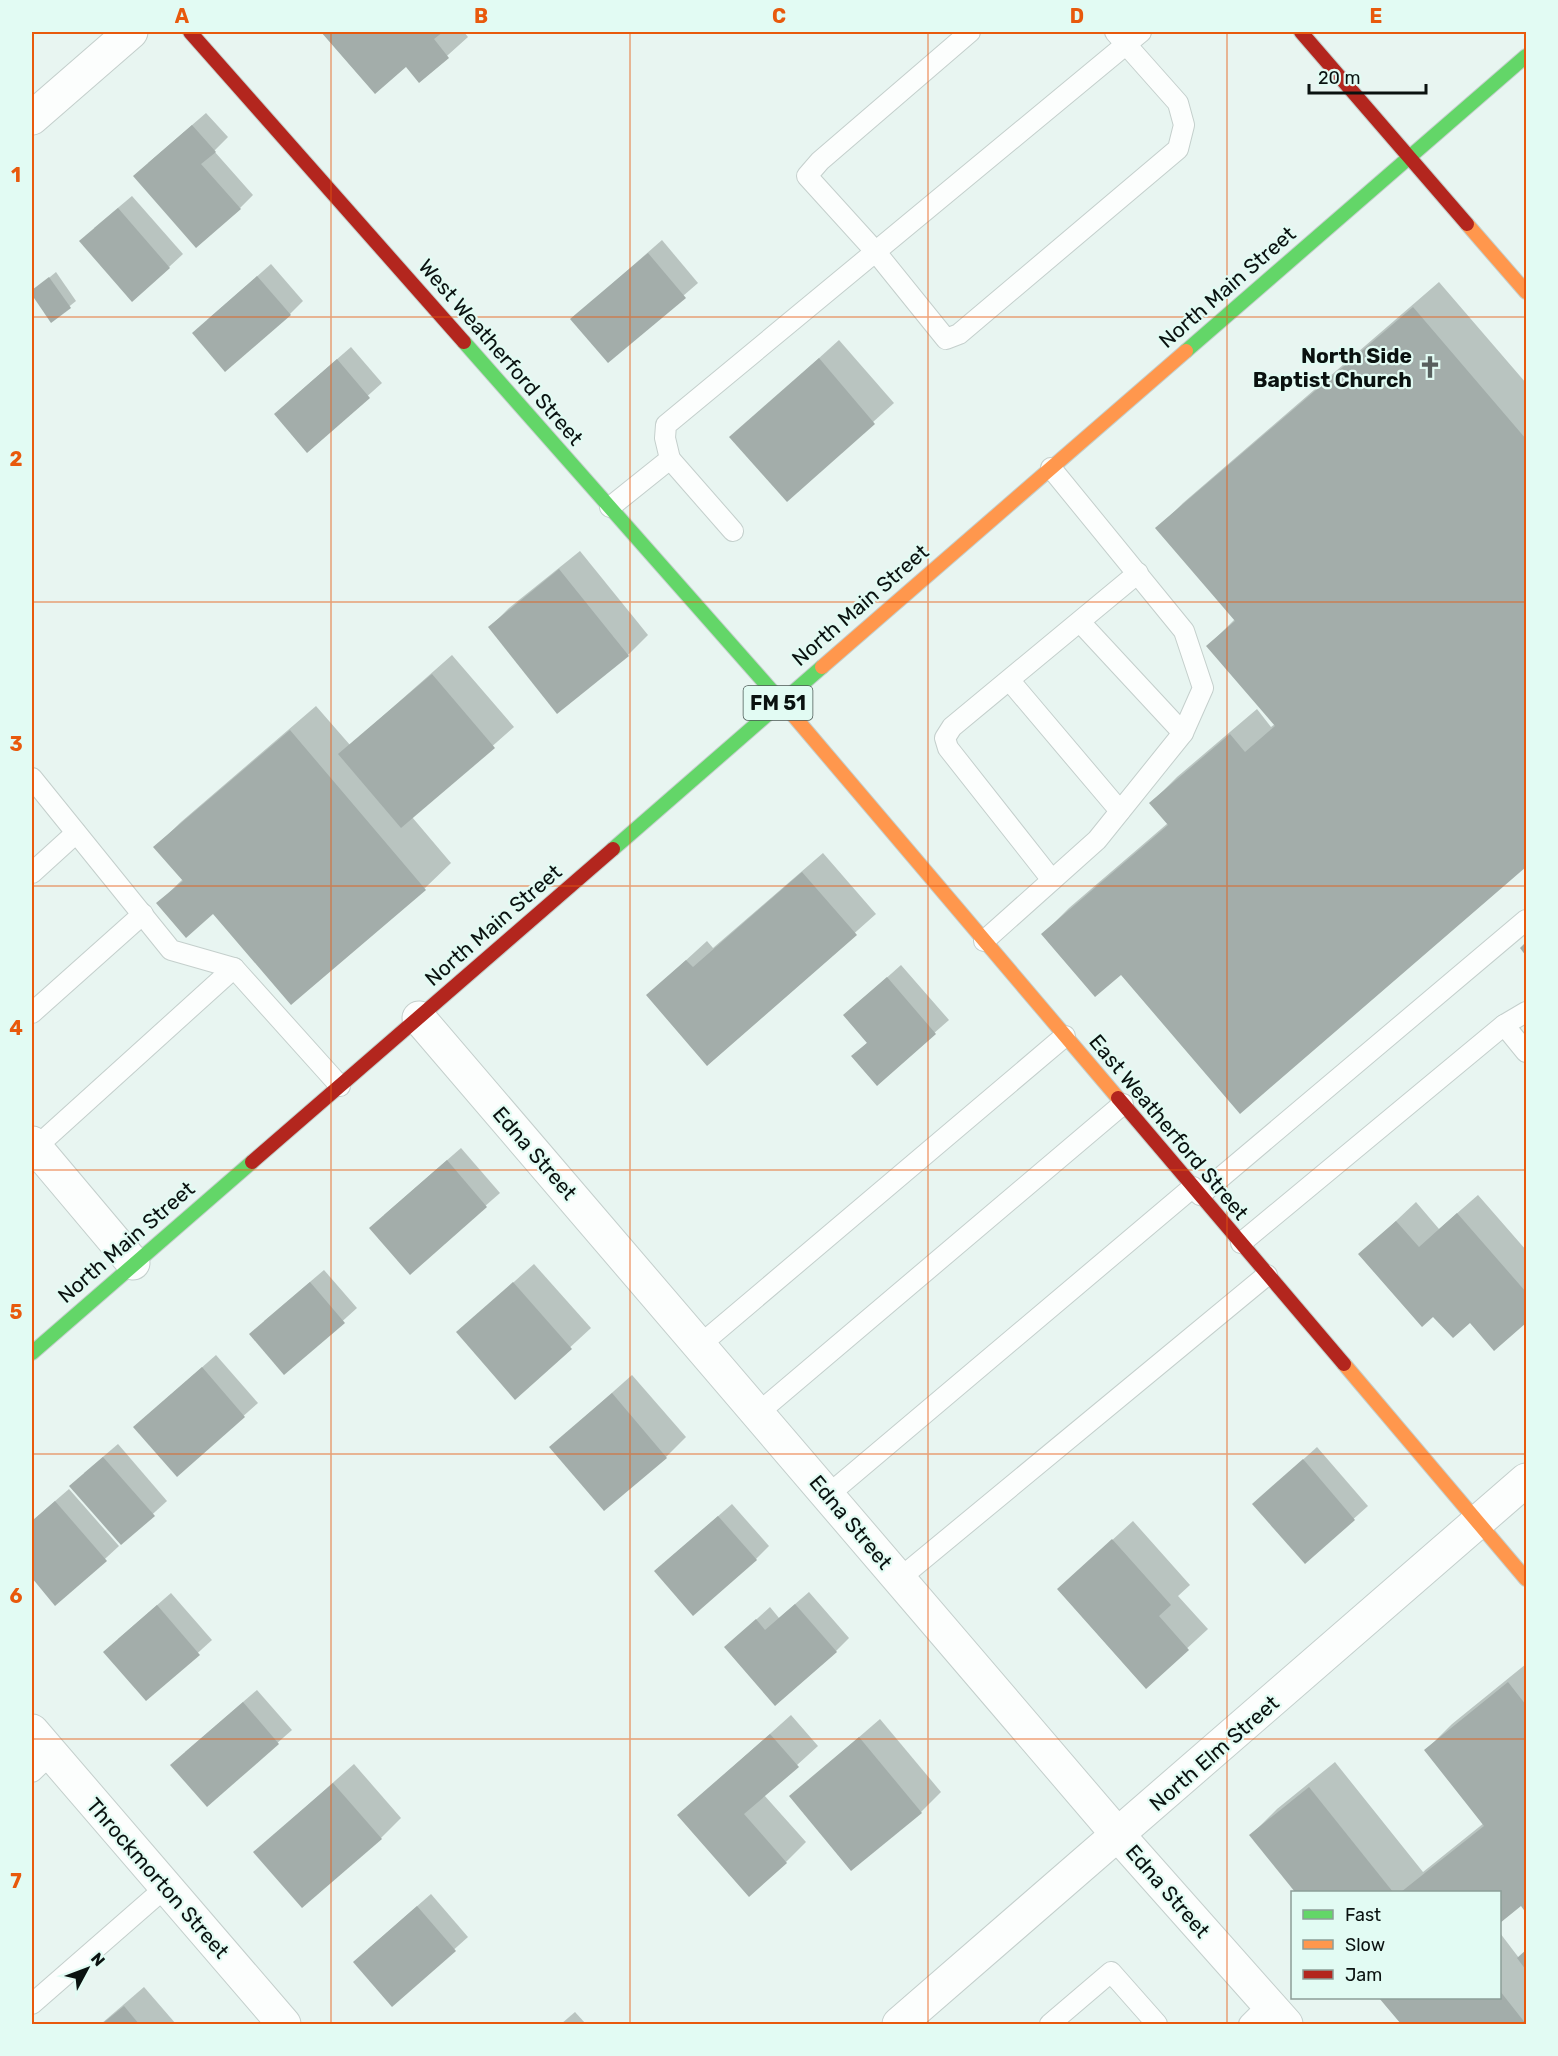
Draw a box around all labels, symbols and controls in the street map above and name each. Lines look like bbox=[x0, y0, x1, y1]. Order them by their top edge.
text: A bbox=[175, 4, 190, 28]
text: B bbox=[474, 4, 488, 28]
text: C bbox=[772, 4, 786, 28]
text: D bbox=[1070, 4, 1084, 28]
text: E bbox=[1370, 4, 1382, 28]
scale bar bbox=[1309, 57, 1426, 95]
text: 20 m bbox=[1318, 67, 1360, 89]
text: 1 bbox=[11, 163, 21, 187]
street label: North Main Street bbox=[1154, 221, 1300, 353]
street label: West Weatherford Street bbox=[413, 254, 589, 450]
place label: North Side Baptist Church bbox=[1253, 343, 1412, 392]
church icon: North Side Baptist Church bbox=[1417, 354, 1443, 380]
text: 2 bbox=[10, 447, 23, 471]
street label: North Main Street bbox=[787, 539, 933, 671]
road number: FM 51 bbox=[744, 686, 812, 720]
text: 3 bbox=[9, 732, 23, 756]
street label: North Main Street bbox=[420, 859, 566, 991]
text: 4 bbox=[9, 1016, 23, 1040]
street label: East Weatherford Street bbox=[1084, 1029, 1254, 1225]
street label: Edna Street bbox=[488, 1101, 582, 1205]
street label: North Main Street bbox=[53, 1176, 199, 1308]
text: 5 bbox=[10, 1300, 23, 1324]
street label: Edna Street bbox=[804, 1470, 898, 1574]
text: 6 bbox=[9, 1584, 23, 1608]
street label: North Elm Street bbox=[1144, 1690, 1284, 1816]
street label: Throckmorton Street bbox=[82, 1793, 234, 1963]
street label: Edna Street bbox=[1121, 1839, 1215, 1943]
text: 7 bbox=[10, 1869, 22, 1893]
legend bbox=[1291, 1891, 1501, 1999]
text: Fast bbox=[1345, 1904, 1381, 1926]
text: Slow bbox=[1345, 1934, 1385, 1956]
north arrow bbox=[57, 1939, 117, 1999]
text: N bbox=[87, 1949, 109, 1970]
text: Jam bbox=[1345, 1964, 1382, 1986]

